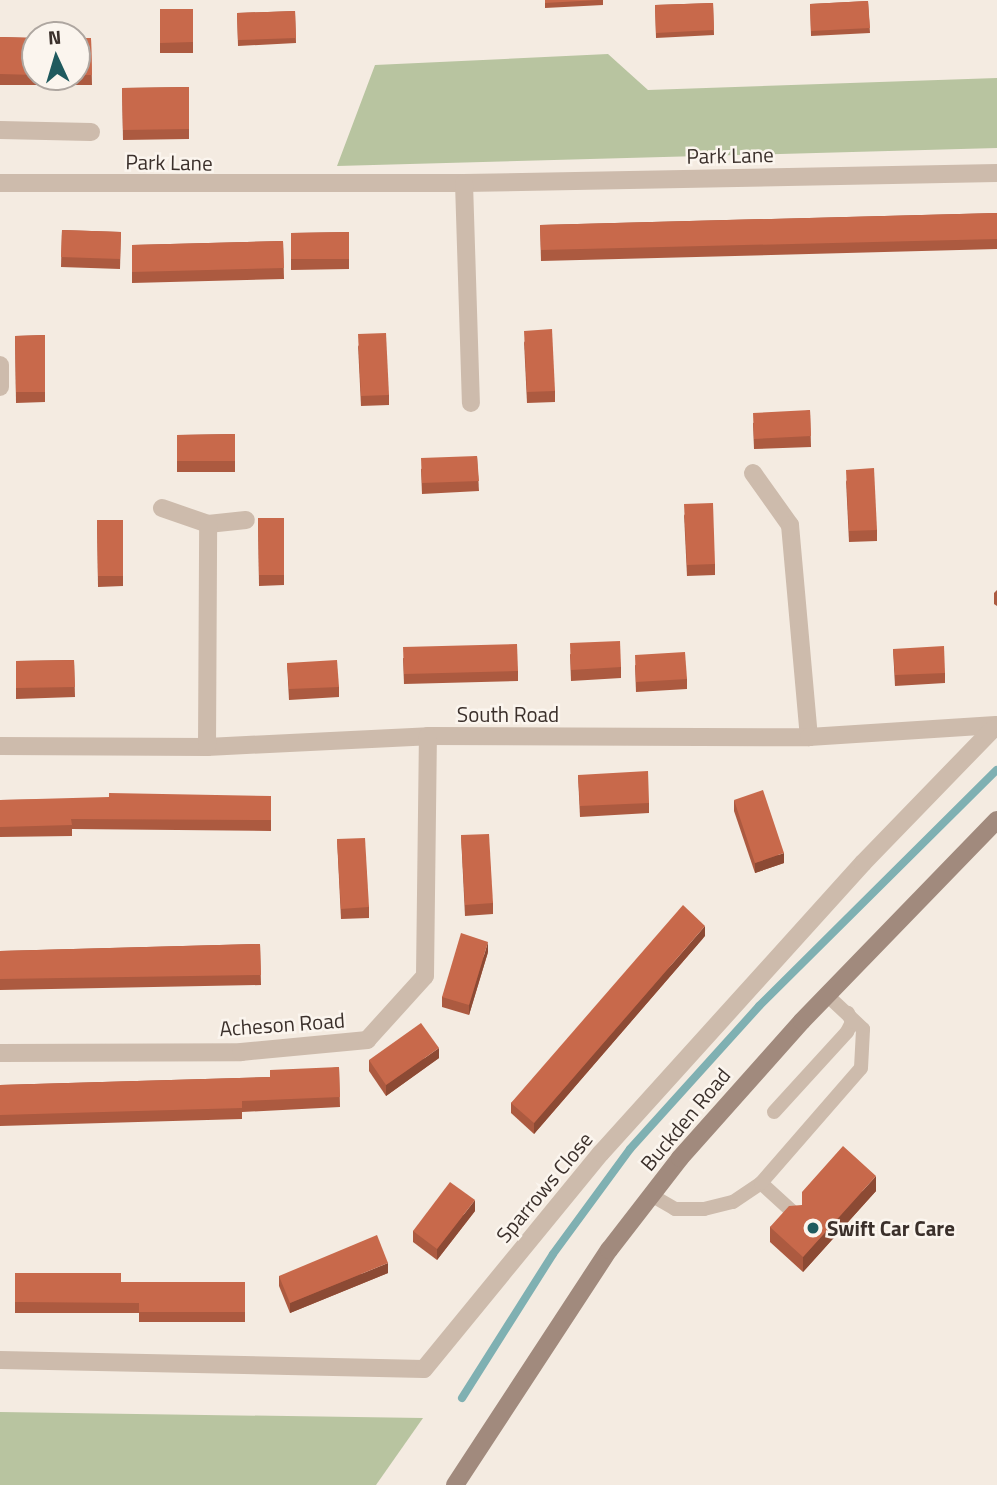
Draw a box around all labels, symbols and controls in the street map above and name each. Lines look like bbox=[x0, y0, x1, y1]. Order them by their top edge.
north arrow bbox=[21, 21, 91, 91]
text: N bbox=[47, 22, 62, 51]
street label: Park Lane bbox=[686, 142, 774, 168]
street label: Park Lane bbox=[125, 149, 213, 175]
street label: South Road bbox=[457, 701, 559, 727]
street label: Acheson Road bbox=[218, 1007, 346, 1041]
street label: Buckden Road bbox=[635, 1063, 735, 1175]
street label: Sparrows Close bbox=[491, 1127, 597, 1247]
place label: Swift Car Care bbox=[827, 1215, 955, 1241]
marker: Swift Car Care bbox=[805, 1220, 821, 1236]

